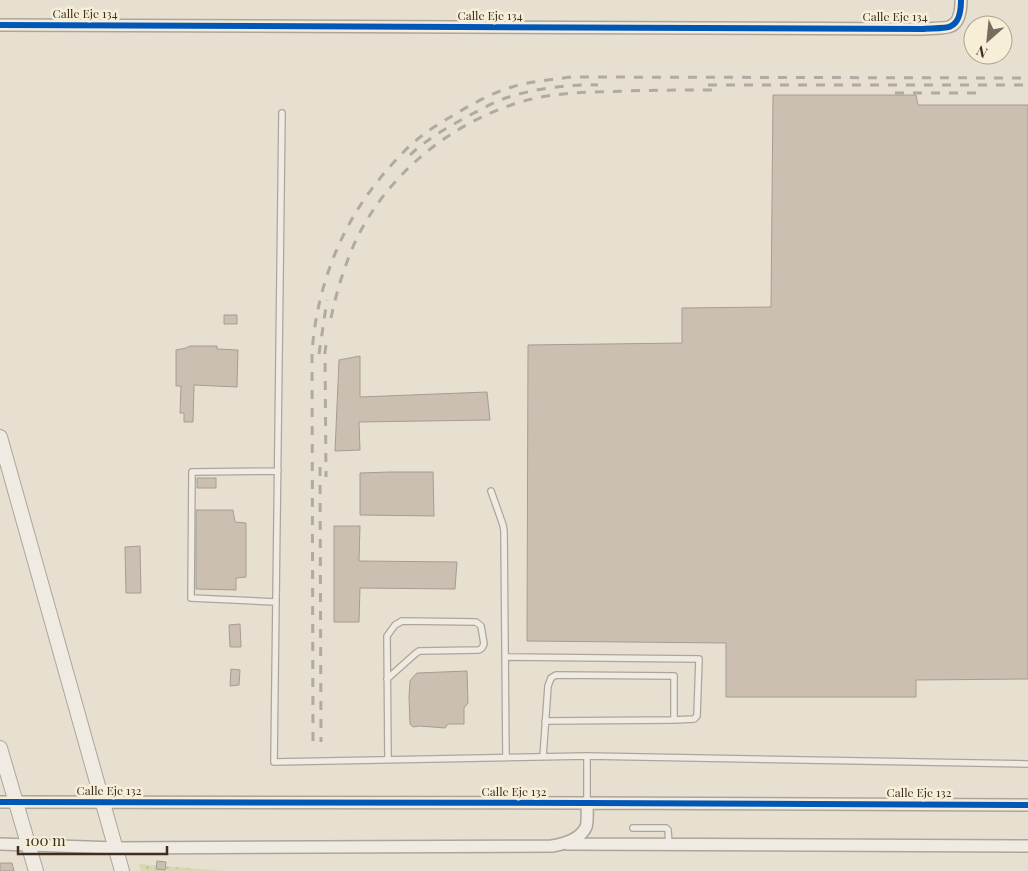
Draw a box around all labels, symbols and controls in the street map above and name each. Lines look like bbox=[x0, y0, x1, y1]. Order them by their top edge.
street label: Calle Eje 134 bbox=[52, 5, 118, 21]
street label: Calle Eje 134 bbox=[457, 7, 523, 23]
street label: Calle Eje 134 bbox=[862, 8, 928, 24]
north arrow bbox=[963, 15, 1013, 65]
text: N bbox=[973, 41, 991, 63]
street label: Calle Eje 132 bbox=[76, 782, 142, 798]
street label: Calle Eje 132 bbox=[481, 783, 547, 799]
street label: Calle Eje 132 bbox=[886, 784, 952, 800]
scale bar bbox=[18, 824, 166, 856]
text: 100 m bbox=[25, 830, 66, 850]

